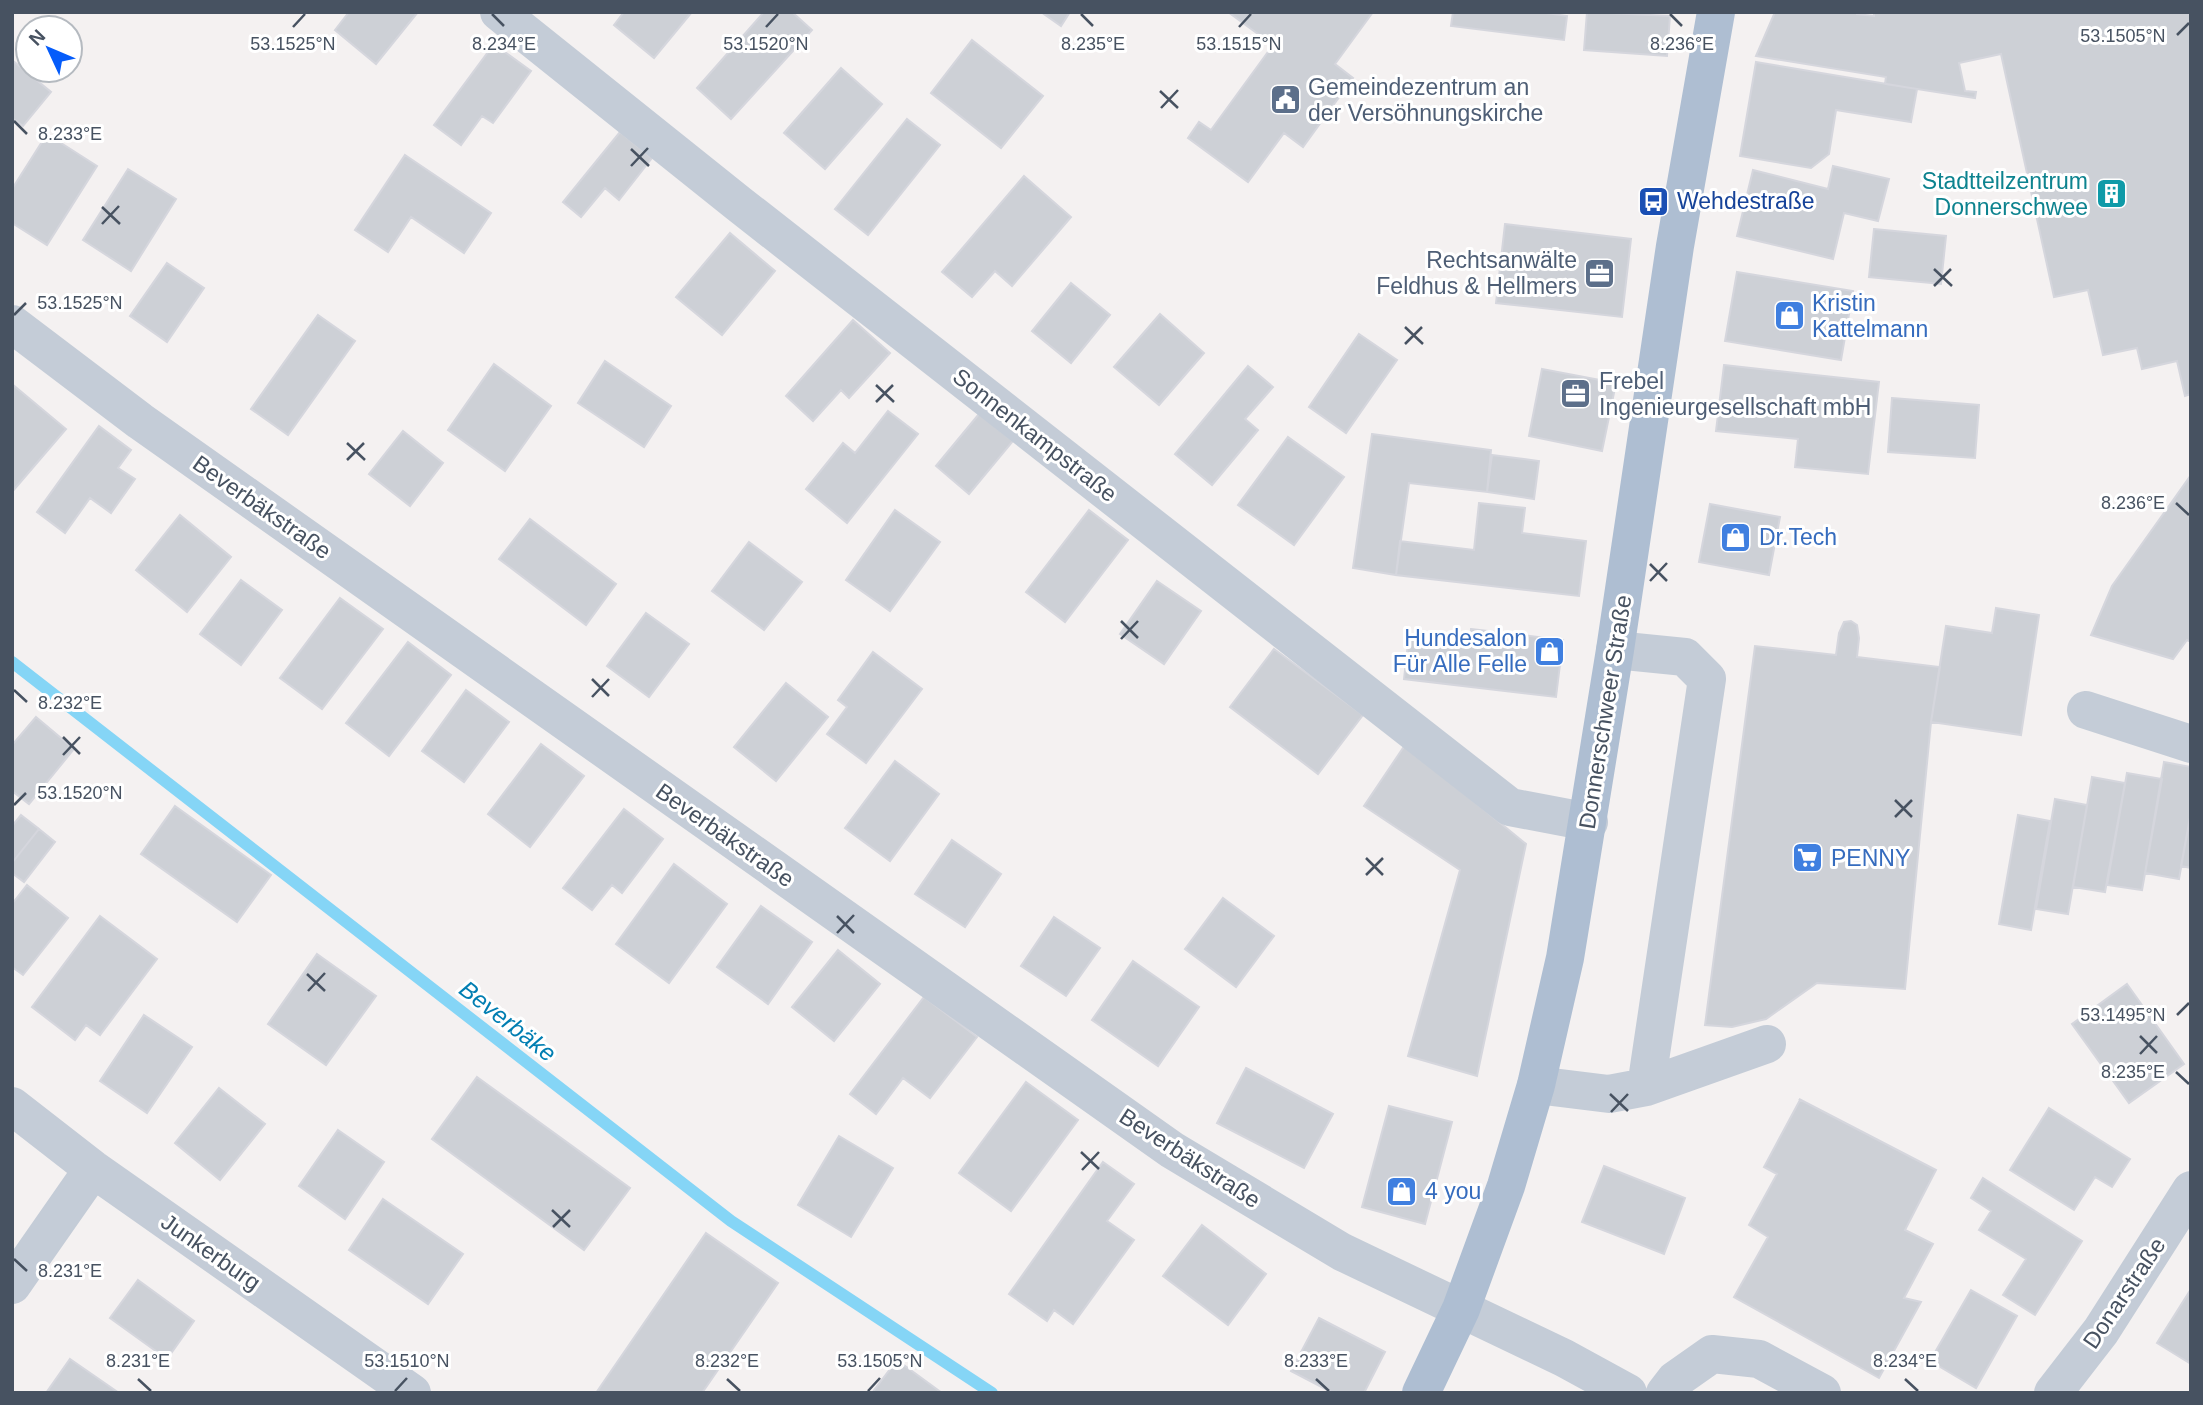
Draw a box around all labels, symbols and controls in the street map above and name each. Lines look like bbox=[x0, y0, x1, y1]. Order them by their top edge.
north arrow bbox=[14, 14, 84, 84]
text: N bbox=[25, 25, 49, 50]
text: 53.1505°N bbox=[2080, 26, 2166, 46]
text: 53.1525°N bbox=[250, 34, 336, 54]
text: 8.234°E bbox=[472, 34, 536, 54]
text: 53.1520°N bbox=[723, 34, 809, 54]
text: 8.235°E bbox=[1061, 34, 1125, 54]
text: 53.1515°N bbox=[1196, 34, 1282, 54]
text: 8.236°E bbox=[1650, 34, 1714, 54]
place label: Gemeindezentrum an der Versöhnungskirche bbox=[1308, 74, 1543, 126]
public building icon: Gemeindezentrum an der Versöhnungskirche bbox=[1268, 83, 1302, 117]
text: 8.233°E bbox=[38, 124, 102, 144]
place label: Stadtteilzentrum Donnerschwee bbox=[1922, 168, 2088, 220]
building icon: Stadtteilzentrum Donnerschwee bbox=[2094, 177, 2128, 211]
bus stop icon: Wehdestraße bbox=[1637, 184, 1671, 218]
place label: Wehdestraße bbox=[1677, 188, 1815, 214]
place label: Rechtsanwälte Feldhus & Hellmers bbox=[1376, 247, 1577, 299]
office icon: Rechtsanwälte Feldhus & Hellmers bbox=[1583, 256, 1617, 290]
place label: Kristin Kattelmann bbox=[1812, 290, 1928, 342]
text: 53.1525°N bbox=[37, 293, 123, 313]
shop icon: Kristin Kattelmann bbox=[1772, 299, 1806, 333]
street label: Sonnenkampstraße bbox=[948, 363, 1122, 507]
place label: Frebel Ingenieurgesellschaft mbH bbox=[1599, 368, 1871, 420]
office icon: Frebel Ingenieurgesellschaft mbH bbox=[1559, 377, 1593, 411]
street label: Beverbäkstraße bbox=[188, 450, 336, 564]
text: 8.236°E bbox=[2101, 493, 2165, 513]
shop icon: Dr.Tech bbox=[1719, 520, 1753, 554]
place label: Dr.Tech bbox=[1759, 524, 1837, 550]
street label: Donnerschweer Straße bbox=[1574, 593, 1636, 831]
place label: Hundesalon Für Alle Felle bbox=[1393, 625, 1527, 677]
shop icon: Hundesalon Für Alle Felle bbox=[1533, 634, 1567, 668]
text: 8.232°E bbox=[38, 693, 102, 713]
street label: Beverbäkstraße bbox=[651, 778, 799, 892]
text: 53.1520°N bbox=[37, 783, 123, 803]
supermarket icon: PENNY bbox=[1791, 841, 1825, 875]
place label: PENNY bbox=[1831, 845, 1910, 871]
water label: Beverbäke bbox=[454, 975, 562, 1067]
text: 53.1495°N bbox=[2080, 1005, 2166, 1025]
text: 8.235°E bbox=[2101, 1062, 2165, 1082]
street label: Beverbäkstraße bbox=[1115, 1103, 1265, 1213]
shop icon: 4 you bbox=[1385, 1174, 1419, 1208]
place label: 4 you bbox=[1425, 1178, 1481, 1204]
street label: Junkerburg bbox=[156, 1208, 266, 1296]
street label: Donarstraße bbox=[2077, 1233, 2171, 1353]
text: 8.231°E bbox=[38, 1261, 102, 1281]
text: 8.231°E bbox=[106, 1351, 170, 1371]
text: 53.1510°N bbox=[364, 1351, 450, 1371]
text: 8.232°E bbox=[695, 1351, 759, 1371]
text: 53.1505°N bbox=[837, 1351, 923, 1371]
text: 8.233°E bbox=[1284, 1351, 1348, 1371]
text: 8.234°E bbox=[1873, 1351, 1937, 1371]

